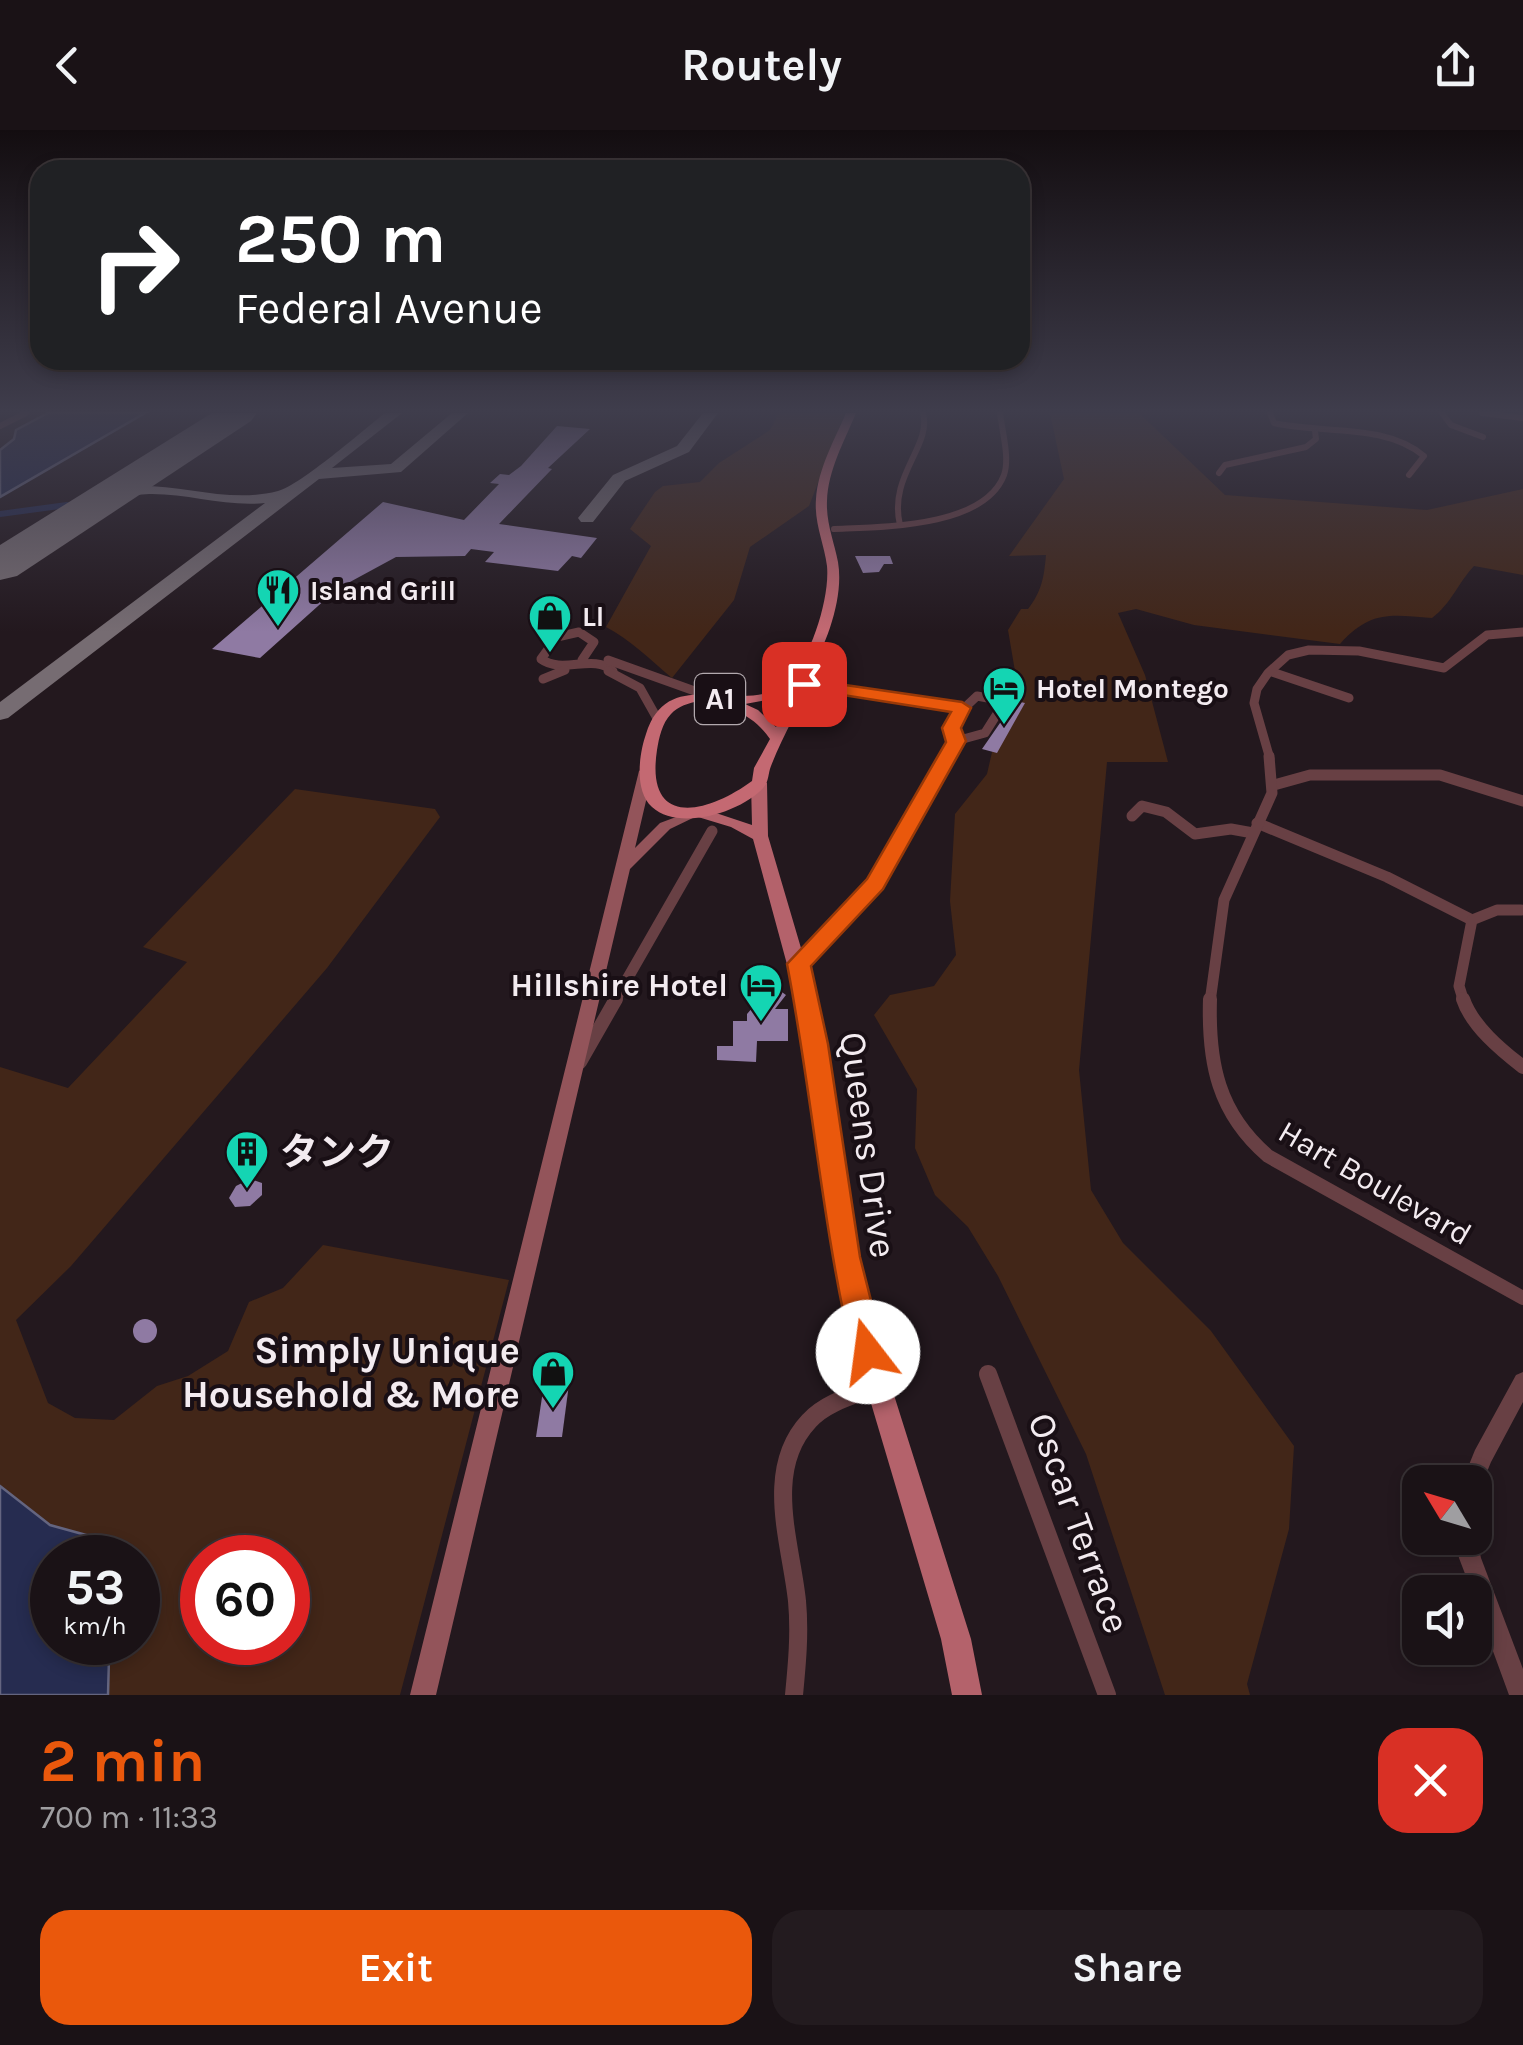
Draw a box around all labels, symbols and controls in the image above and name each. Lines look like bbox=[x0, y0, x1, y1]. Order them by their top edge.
icon: back bbox=[40, 38, 95, 93]
icon: share bbox=[1428, 38, 1483, 93]
text: Routely bbox=[681, 39, 842, 91]
text: 250 m bbox=[235, 198, 447, 280]
icon: right bbox=[70, 200, 200, 330]
text: Federal Avenue bbox=[235, 282, 543, 334]
restaurant icon: Island Grill bbox=[255, 567, 301, 628]
place label: Island Grill bbox=[310, 574, 456, 607]
shop icon: Ll bbox=[527, 593, 573, 654]
place label: Ll bbox=[582, 600, 604, 633]
pin bbox=[762, 642, 847, 727]
icon: arrive bbox=[777, 657, 832, 712]
hotel icon: Hotel Montego bbox=[981, 665, 1027, 726]
place label: Hotel Montego bbox=[1036, 672, 1229, 705]
road number: A1 bbox=[695, 674, 745, 724]
hotel icon: Hillshire Hotel bbox=[738, 962, 784, 1023]
place label: Hillshire Hotel bbox=[510, 967, 728, 1004]
street label: Queens Drive bbox=[830, 1029, 906, 1261]
street label: Hart Boulevard bbox=[1272, 1113, 1478, 1253]
building icon: タンク bbox=[224, 1129, 270, 1190]
place label: タンク bbox=[280, 1130, 394, 1175]
position arrow bbox=[816, 1300, 920, 1404]
place label: Simply Unique Household & More bbox=[182, 1328, 520, 1417]
shop icon: Simply Unique Household & More bbox=[530, 1349, 576, 1410]
street label: Oscar Terrace bbox=[1018, 1407, 1140, 1639]
north arrow bbox=[1402, 1465, 1492, 1555]
map controls bbox=[1402, 1465, 1492, 1665]
speed limit sign: 60 bbox=[180, 1535, 310, 1665]
text: 53 bbox=[65, 1558, 125, 1617]
button: sound bbox=[1402, 1575, 1492, 1665]
text: km/h bbox=[63, 1611, 127, 1640]
text: 2 min bbox=[40, 1726, 205, 1796]
button: close bbox=[1378, 1728, 1483, 1833]
text: 700 m · 11:33 bbox=[40, 1799, 218, 1836]
button: Exit bbox=[40, 1910, 752, 2025]
button: Share bbox=[772, 1910, 1483, 2025]

